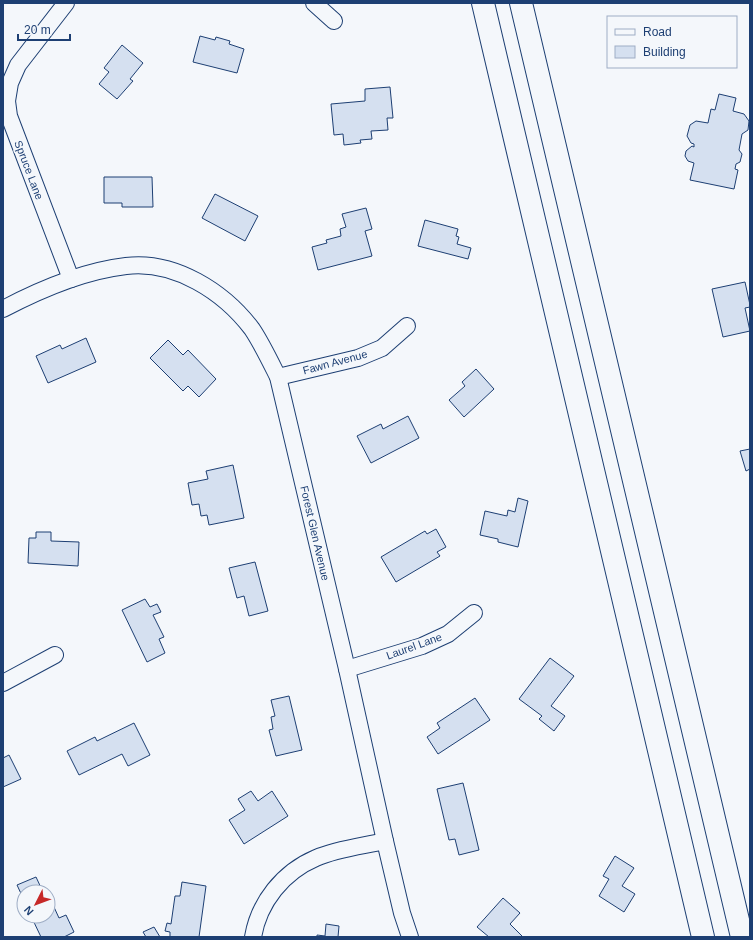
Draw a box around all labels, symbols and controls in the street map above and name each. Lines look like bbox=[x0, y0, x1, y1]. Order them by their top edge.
scale bar bbox=[18, 16, 70, 42]
legend bbox=[607, 16, 737, 68]
text: 20 m bbox=[24, 23, 51, 37]
text: Road bbox=[643, 25, 672, 39]
text: Building bbox=[643, 45, 686, 59]
street label: Spruce Lane bbox=[12, 139, 46, 201]
street label: Fawn Avenue bbox=[301, 348, 369, 376]
street label: Forest Glen Avenue bbox=[298, 484, 332, 582]
street label: Laurel Lane bbox=[385, 630, 443, 662]
north arrow bbox=[16, 884, 56, 924]
text: N bbox=[21, 904, 36, 918]

